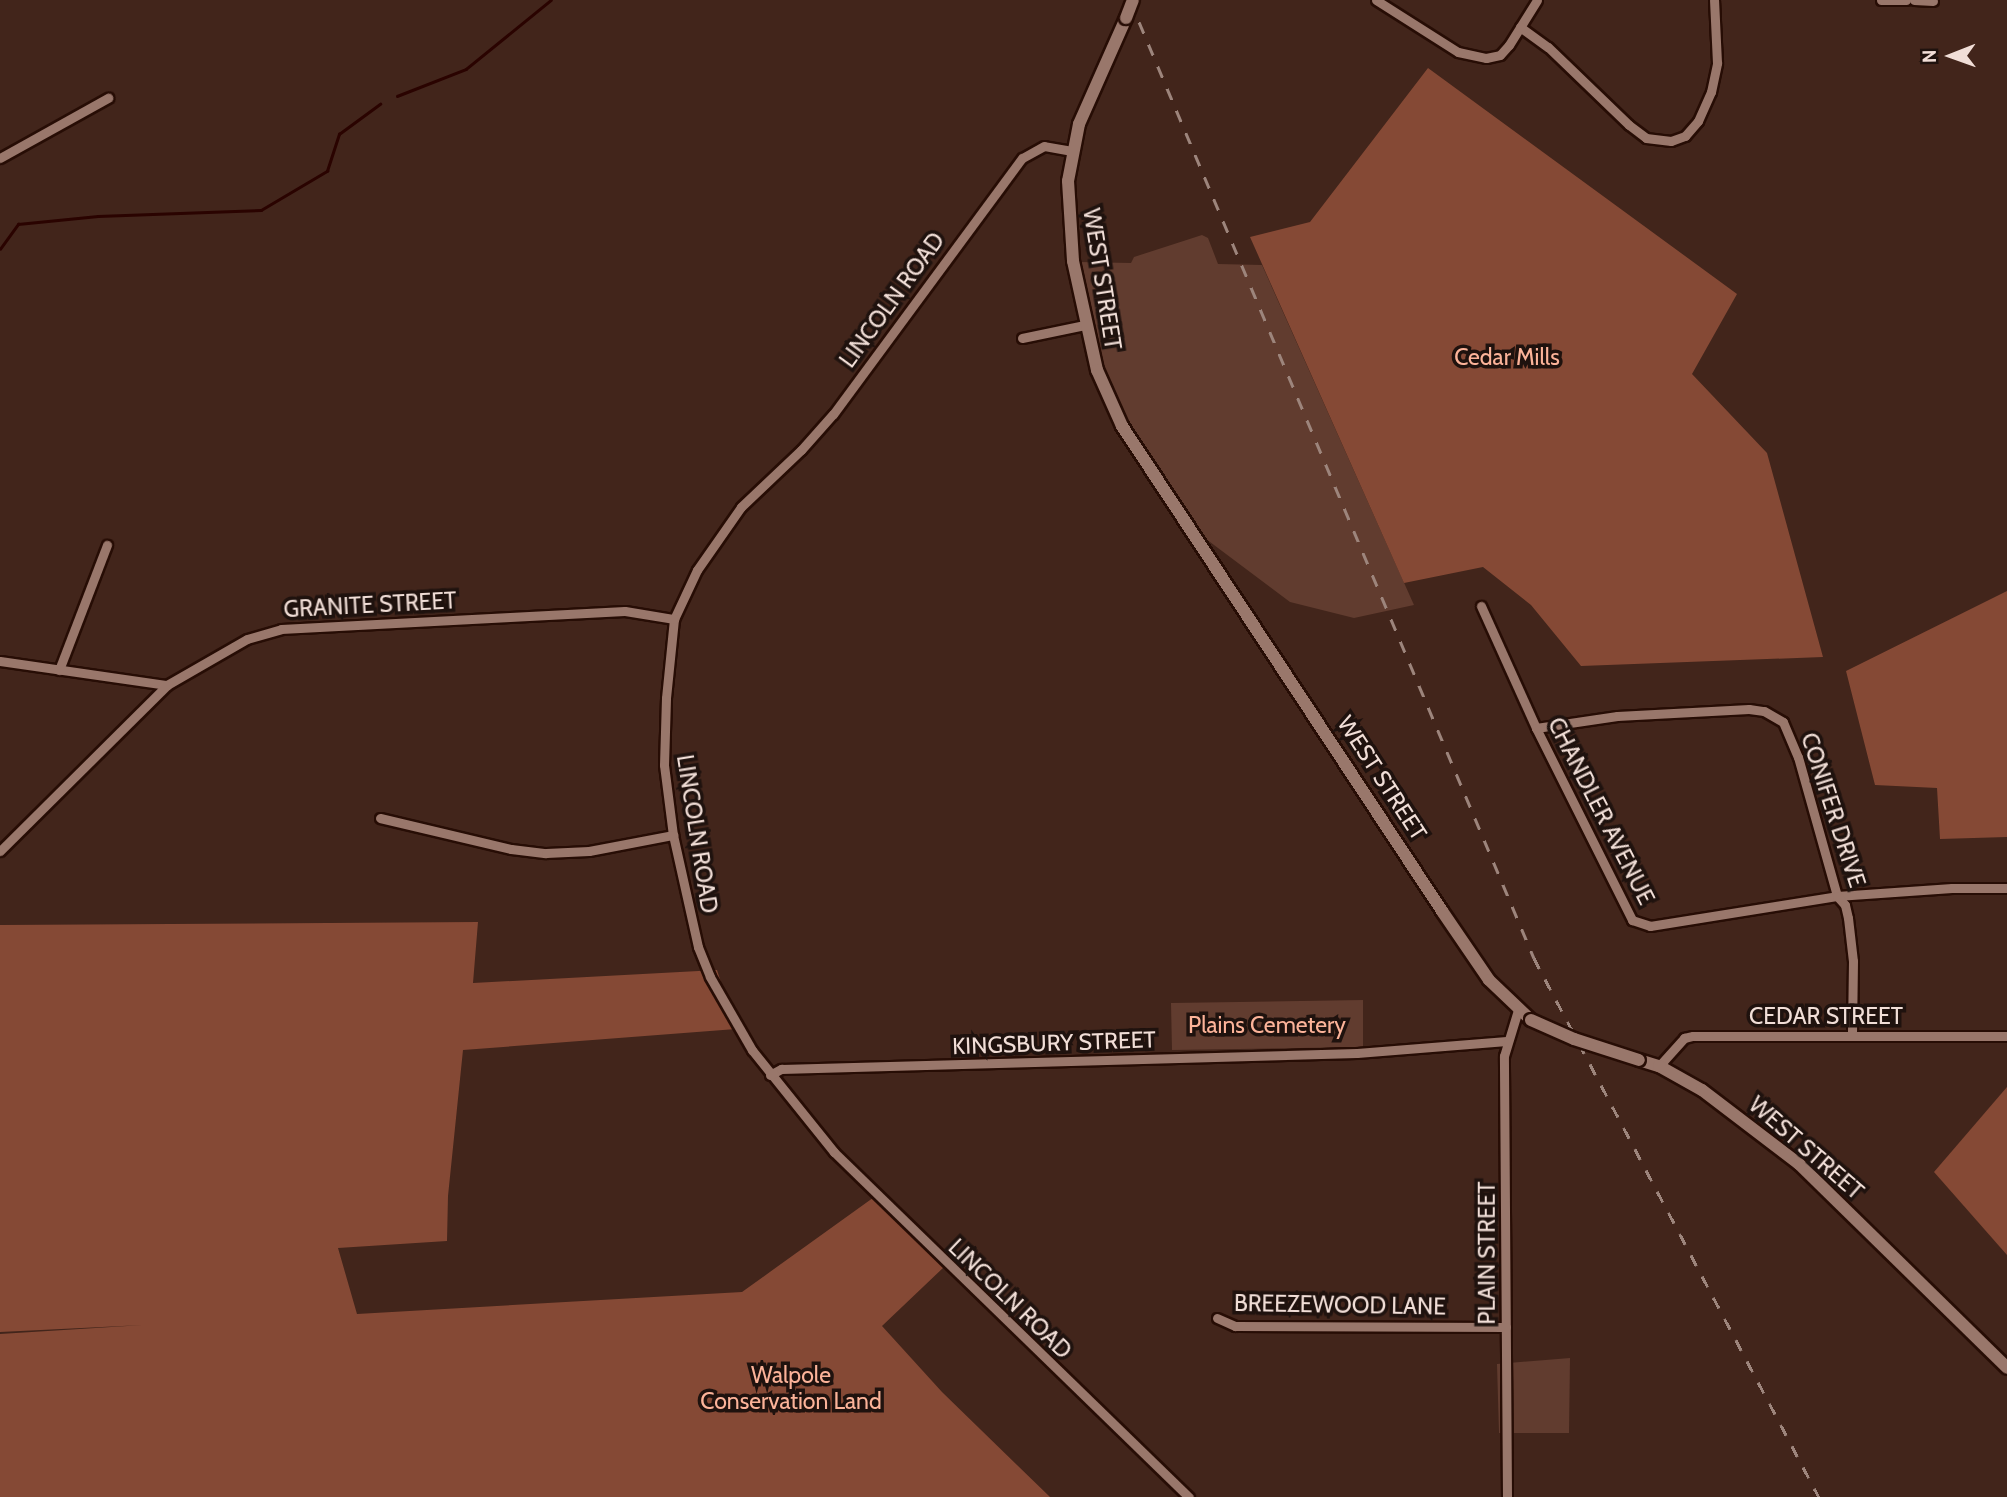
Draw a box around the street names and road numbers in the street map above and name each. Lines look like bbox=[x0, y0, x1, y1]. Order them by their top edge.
street label: WEST STREET bbox=[1077, 206, 1127, 352]
street label: LINCOLN ROAD bbox=[834, 227, 950, 373]
street label: GRANITE STREET bbox=[283, 587, 457, 623]
street label: WEST STREET bbox=[1332, 711, 1432, 845]
street label: CHANDLER AVENUE bbox=[1542, 713, 1660, 909]
street label: CONIFER DRIVE bbox=[1795, 729, 1871, 891]
street label: LINCOLN ROAD bbox=[671, 753, 723, 915]
street label: CEDAR STREET bbox=[1749, 1002, 1903, 1030]
street label: KINGSBURY STREET bbox=[952, 1026, 1156, 1060]
street label: WEST STREET bbox=[1743, 1091, 1869, 1205]
street label: PLAIN STREET bbox=[1473, 1181, 1501, 1325]
street label: LINCOLN ROAD bbox=[943, 1233, 1077, 1365]
street label: BREEZEWOOD LANE bbox=[1234, 1289, 1446, 1321]

